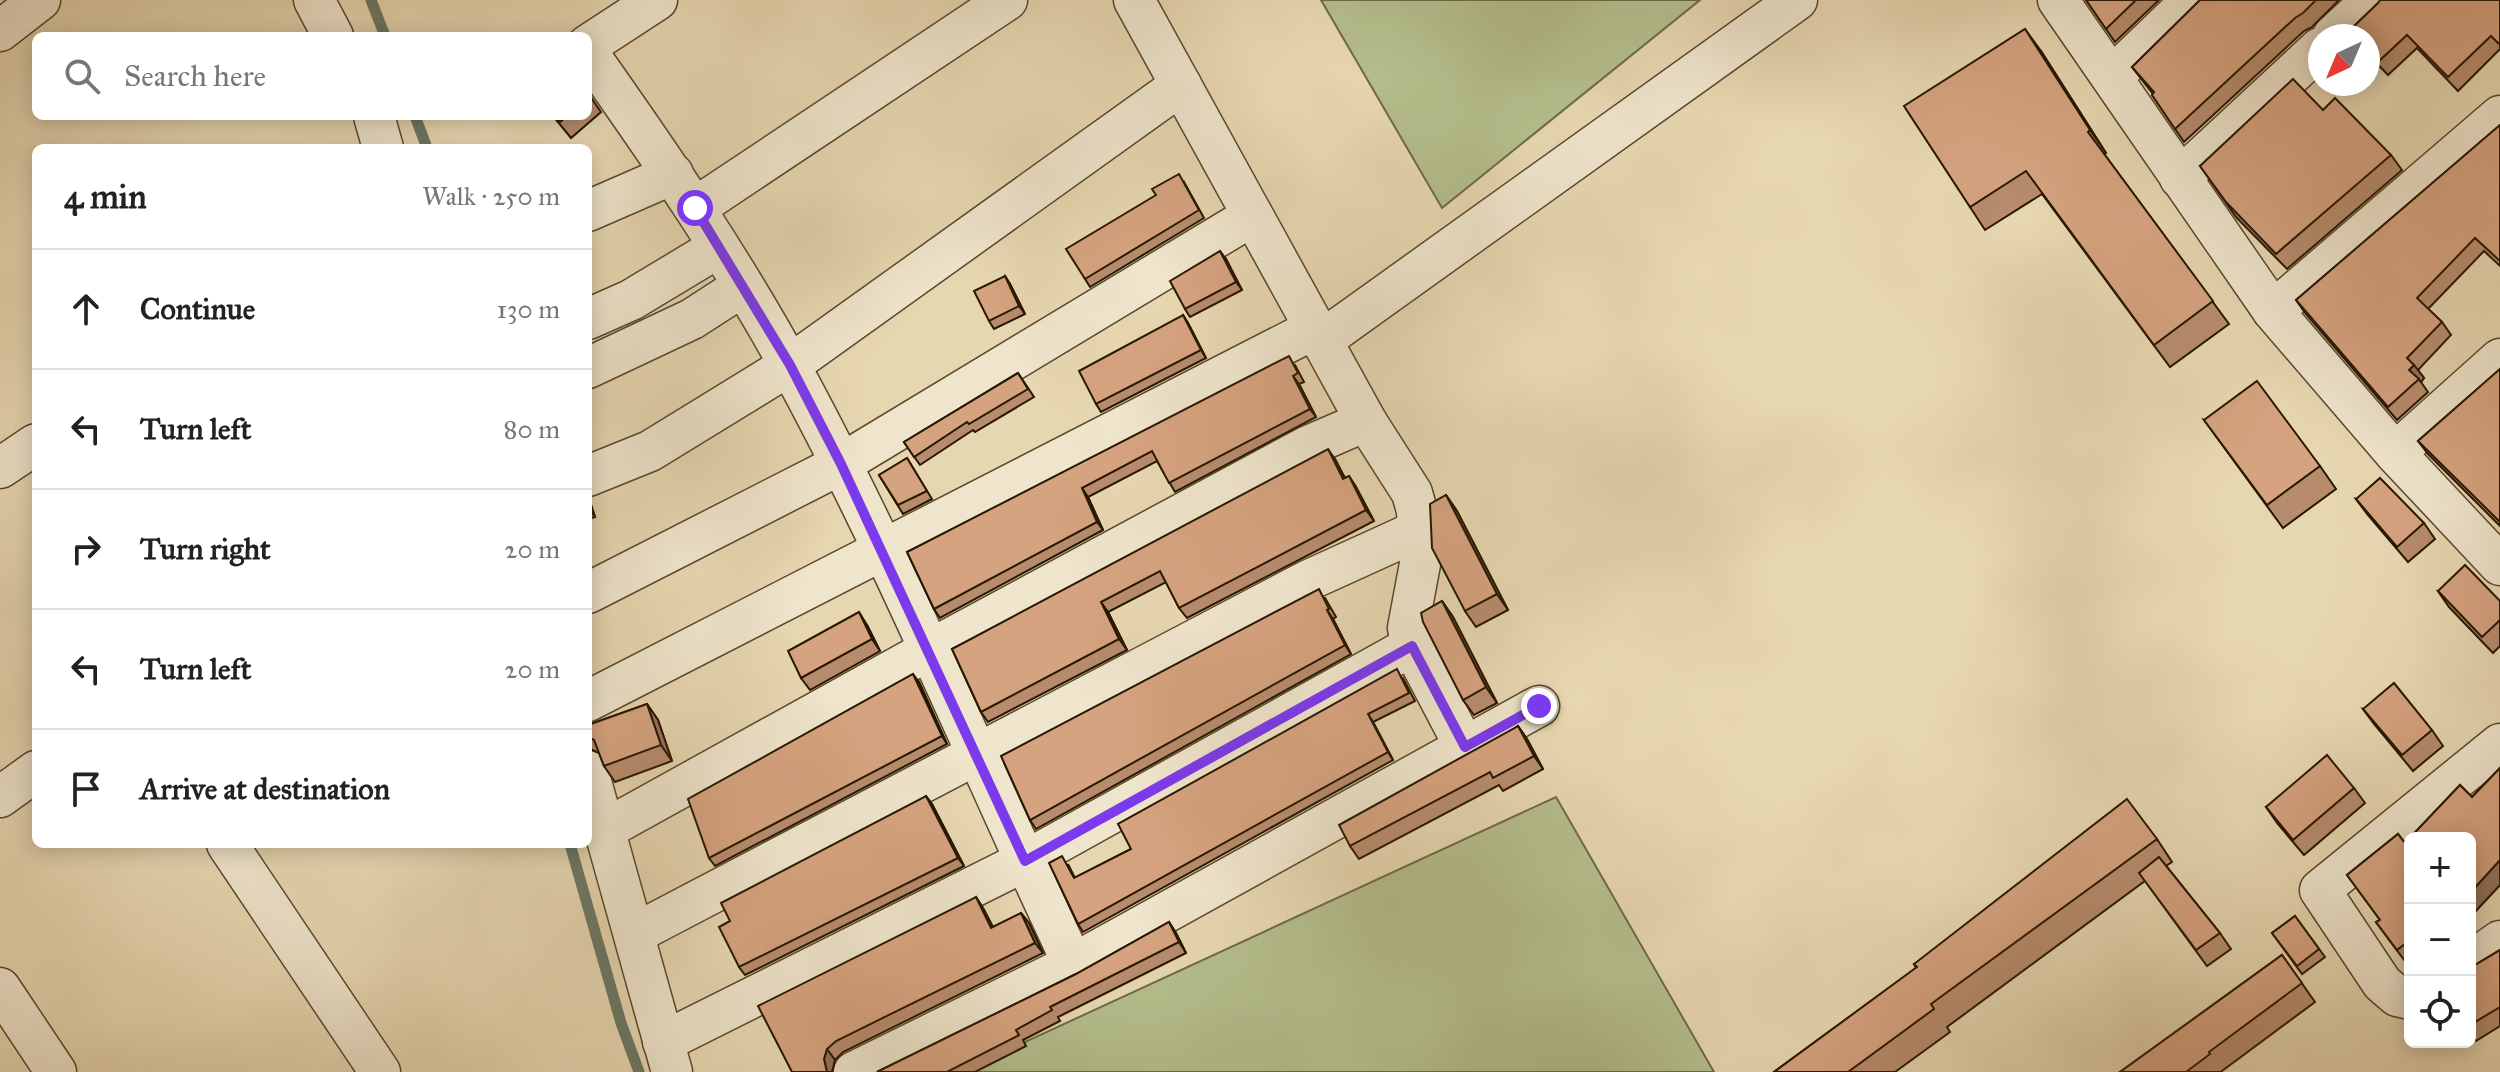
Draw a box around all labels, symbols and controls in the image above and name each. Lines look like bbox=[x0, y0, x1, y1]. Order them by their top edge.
north arrow bbox=[2308, 24, 2380, 96]
search box bbox=[32, 32, 592, 120]
icon: search bbox=[60, 54, 104, 98]
text: Search here bbox=[124, 58, 266, 94]
text: 4 min bbox=[64, 176, 147, 217]
text: Walk · 250 m bbox=[422, 180, 560, 212]
route start bbox=[677, 190, 713, 226]
icon: ahead bbox=[64, 287, 108, 331]
text: Continue bbox=[140, 291, 255, 327]
text: 130 m bbox=[497, 293, 560, 325]
icon: left bbox=[64, 407, 108, 451]
text: Turn left bbox=[140, 411, 251, 447]
text: 80 m bbox=[504, 413, 560, 445]
icon: right bbox=[64, 527, 108, 571]
text: Turn right bbox=[140, 531, 271, 567]
text: 20 m bbox=[505, 533, 560, 565]
icon: left bbox=[64, 647, 108, 691]
text: Turn left bbox=[140, 651, 251, 687]
text: 20 m bbox=[505, 653, 560, 685]
route end bbox=[1521, 688, 1557, 724]
icon: arrive bbox=[64, 767, 108, 811]
text: Arrive at destination bbox=[140, 771, 390, 807]
map controls bbox=[2404, 832, 2476, 1048]
button: + bbox=[2404, 832, 2476, 904]
button: − bbox=[2404, 904, 2476, 976]
button: locate bbox=[2404, 976, 2476, 1048]

